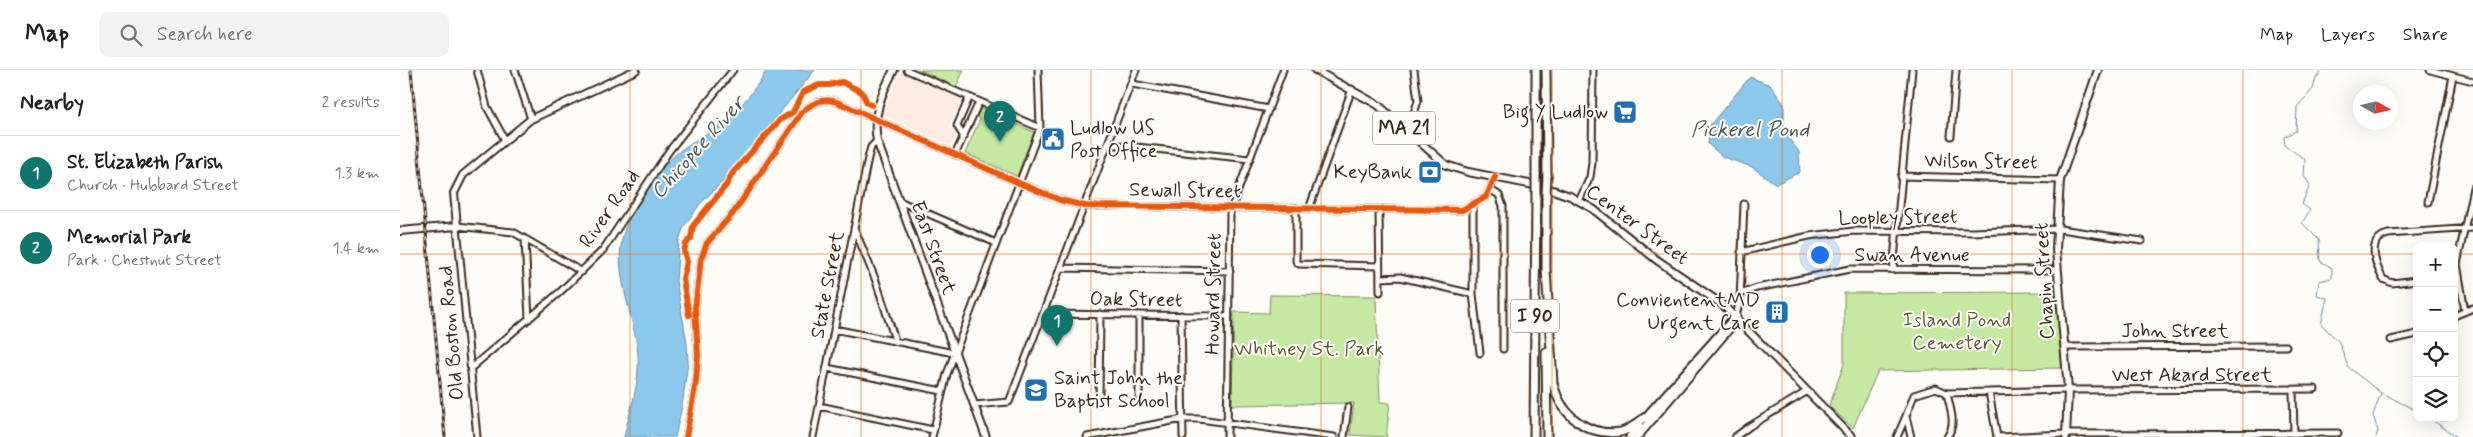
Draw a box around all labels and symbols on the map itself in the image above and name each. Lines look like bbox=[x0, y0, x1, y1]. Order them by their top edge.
north arrow bbox=[2353, 85, 2398, 130]
water label: Chicopee River bbox=[645, 88, 754, 205]
place label: Big Y Ludlow bbox=[1503, 99, 1608, 128]
supermarket icon: Big Y Ludlow bbox=[1612, 99, 1638, 125]
pin: 2 bbox=[984, 101, 1016, 142]
road number: MA 21 bbox=[1373, 112, 1435, 144]
place label: Ludlow US Post Office bbox=[1070, 115, 1157, 165]
water label: Pickerel Pond bbox=[1691, 116, 1811, 144]
public building icon: Ludlow US Post Office bbox=[1040, 126, 1066, 152]
street label: Wilson Street bbox=[1924, 148, 2038, 176]
place label: KeyBank bbox=[1334, 159, 1412, 186]
bank icon: KeyBank bbox=[1417, 159, 1443, 185]
street label: River Road bbox=[573, 165, 647, 253]
street label: Sewall Street bbox=[1129, 177, 1241, 205]
street label: Center Street bbox=[1580, 178, 1694, 272]
street label: East Street bbox=[904, 197, 963, 299]
street label: Loopley Street bbox=[1838, 203, 1958, 233]
street label: Chapin Street bbox=[2028, 222, 2062, 340]
street label: State Street bbox=[804, 229, 852, 341]
street label: Howard Street bbox=[1199, 233, 1229, 355]
your location bbox=[1807, 242, 1833, 268]
street label: Swan Avenue bbox=[1854, 242, 1970, 269]
street label: Old Boston Road bbox=[433, 265, 471, 401]
street label: Oak Street bbox=[1089, 286, 1183, 314]
place label: ConviententMD Urgent Care bbox=[1616, 287, 1760, 339]
building icon: ConviententMD Urgent Care bbox=[1764, 299, 1790, 325]
road number: I 90 bbox=[1511, 300, 1559, 332]
pin: 1 bbox=[1041, 305, 1073, 346]
park label: Island Pond Cemetery bbox=[1903, 307, 2011, 357]
street label: John Street bbox=[2121, 318, 2229, 345]
park label: Whitney St. Park bbox=[1234, 336, 1384, 363]
street label: West Akard Street bbox=[2112, 362, 2272, 389]
place label: Saint John the Baptist School bbox=[1054, 365, 1183, 415]
school or university icon: Saint John the Baptist School bbox=[1023, 377, 1049, 403]

